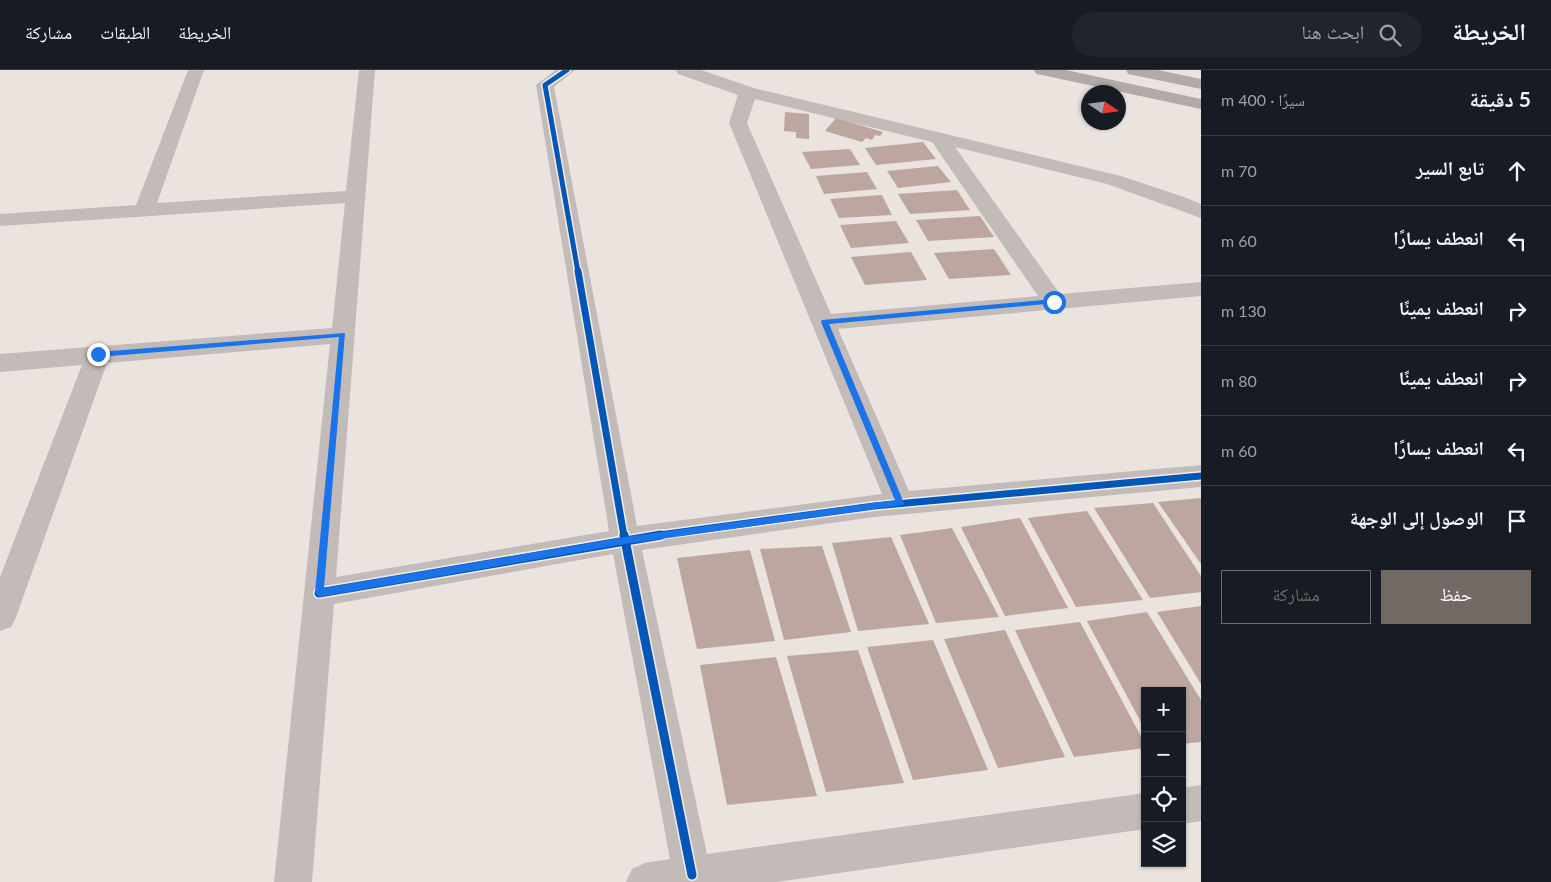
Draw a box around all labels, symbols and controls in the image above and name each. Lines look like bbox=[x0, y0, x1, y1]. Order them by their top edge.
search box bbox=[1072, 12, 1422, 57]
text: الخريطة bbox=[1452, 16, 1526, 45]
text: ابحث هنا bbox=[1302, 20, 1364, 43]
text: مشاركة bbox=[25, 21, 72, 43]
text: الطبقات bbox=[100, 21, 150, 43]
text: الخريطة bbox=[178, 21, 231, 43]
icon: search bbox=[1376, 21, 1404, 49]
north arrow bbox=[1081, 85, 1126, 130]
text: 5 دقيقة bbox=[1470, 86, 1531, 111]
text: سيرًا · 400 m bbox=[1221, 90, 1305, 109]
text: تابع السير bbox=[1416, 156, 1484, 179]
icon: ahead bbox=[1503, 157, 1531, 185]
text: 70 m bbox=[1221, 161, 1257, 180]
text: انعطف يسارًا bbox=[1393, 226, 1484, 249]
icon: left bbox=[1503, 227, 1531, 255]
text: 60 m bbox=[1221, 231, 1257, 250]
route start bbox=[1043, 291, 1066, 314]
text: انعطف يمينًا bbox=[1399, 296, 1484, 319]
icon: right bbox=[1503, 297, 1531, 325]
text: 130 m bbox=[1221, 301, 1266, 320]
route end bbox=[87, 343, 110, 366]
text: انعطف يمينًا bbox=[1399, 366, 1484, 389]
icon: right bbox=[1503, 367, 1531, 395]
text: 80 m bbox=[1221, 371, 1257, 390]
text: انعطف يسارًا bbox=[1393, 436, 1484, 459]
icon: left bbox=[1503, 437, 1531, 465]
text: 60 m bbox=[1221, 441, 1257, 460]
text: الوصول إلى الوجهة bbox=[1350, 506, 1484, 529]
icon: arrive bbox=[1503, 507, 1531, 535]
button: مشاركة bbox=[1221, 570, 1371, 624]
button: حفظ bbox=[1381, 570, 1531, 624]
map controls bbox=[1141, 687, 1186, 867]
button: + bbox=[1141, 687, 1186, 732]
button: − bbox=[1141, 732, 1186, 777]
button: locate bbox=[1141, 777, 1186, 822]
button: layers bbox=[1141, 822, 1186, 867]

